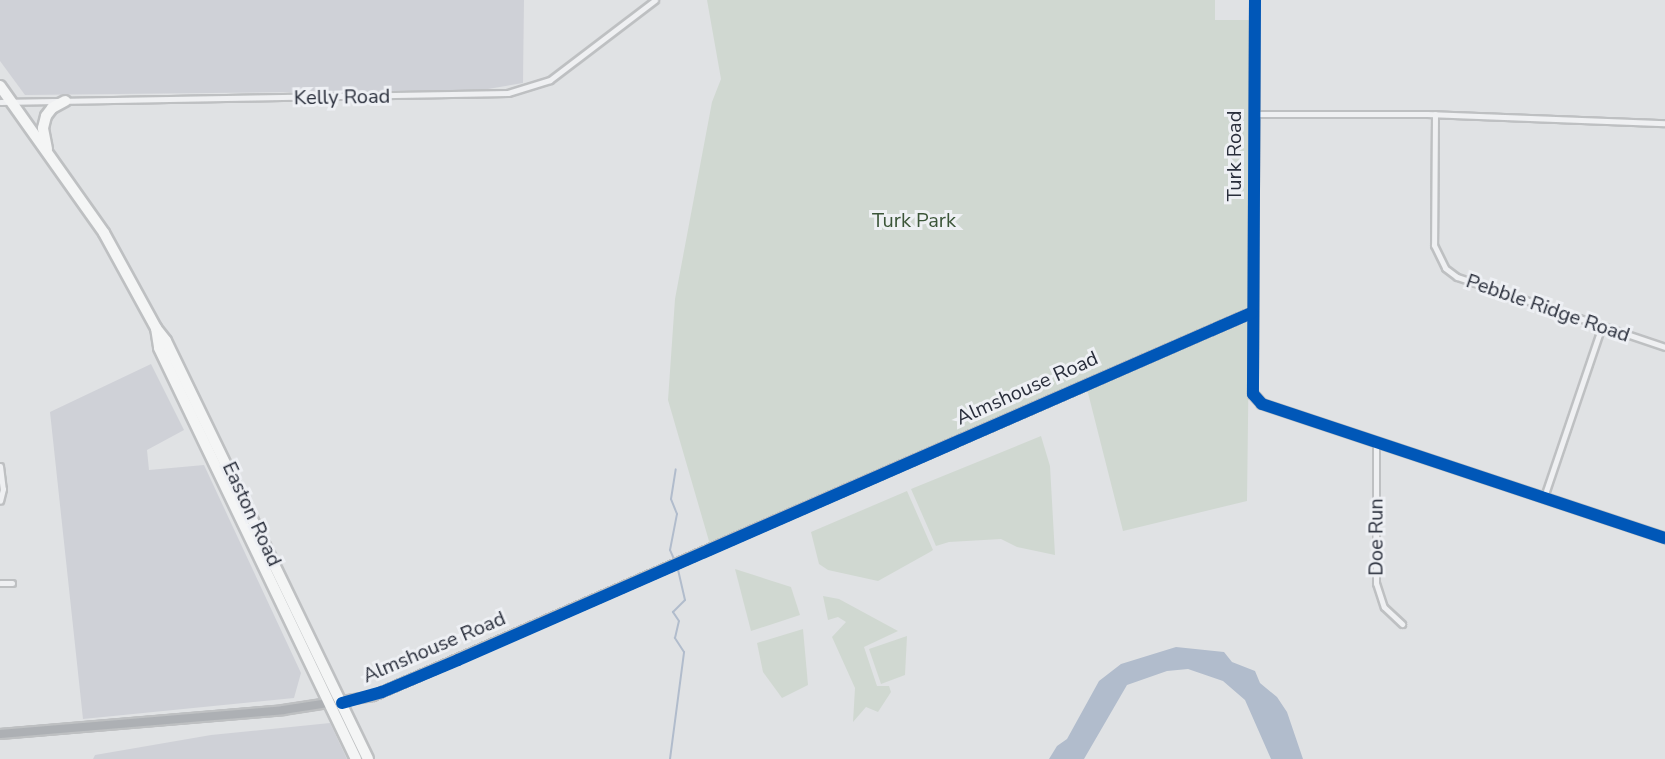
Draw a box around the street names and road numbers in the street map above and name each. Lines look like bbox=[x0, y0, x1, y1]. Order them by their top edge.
street label: Kelly Road bbox=[294, 84, 390, 110]
street label: Turk Road bbox=[1222, 111, 1246, 201]
street label: Pebble Ridge Road bbox=[1463, 269, 1633, 347]
street label: Almshouse Road bbox=[952, 346, 1102, 430]
street label: Easton Road bbox=[217, 458, 287, 570]
street label: Doe Run bbox=[1364, 498, 1388, 576]
street label: Almshouse Road bbox=[359, 606, 509, 688]

